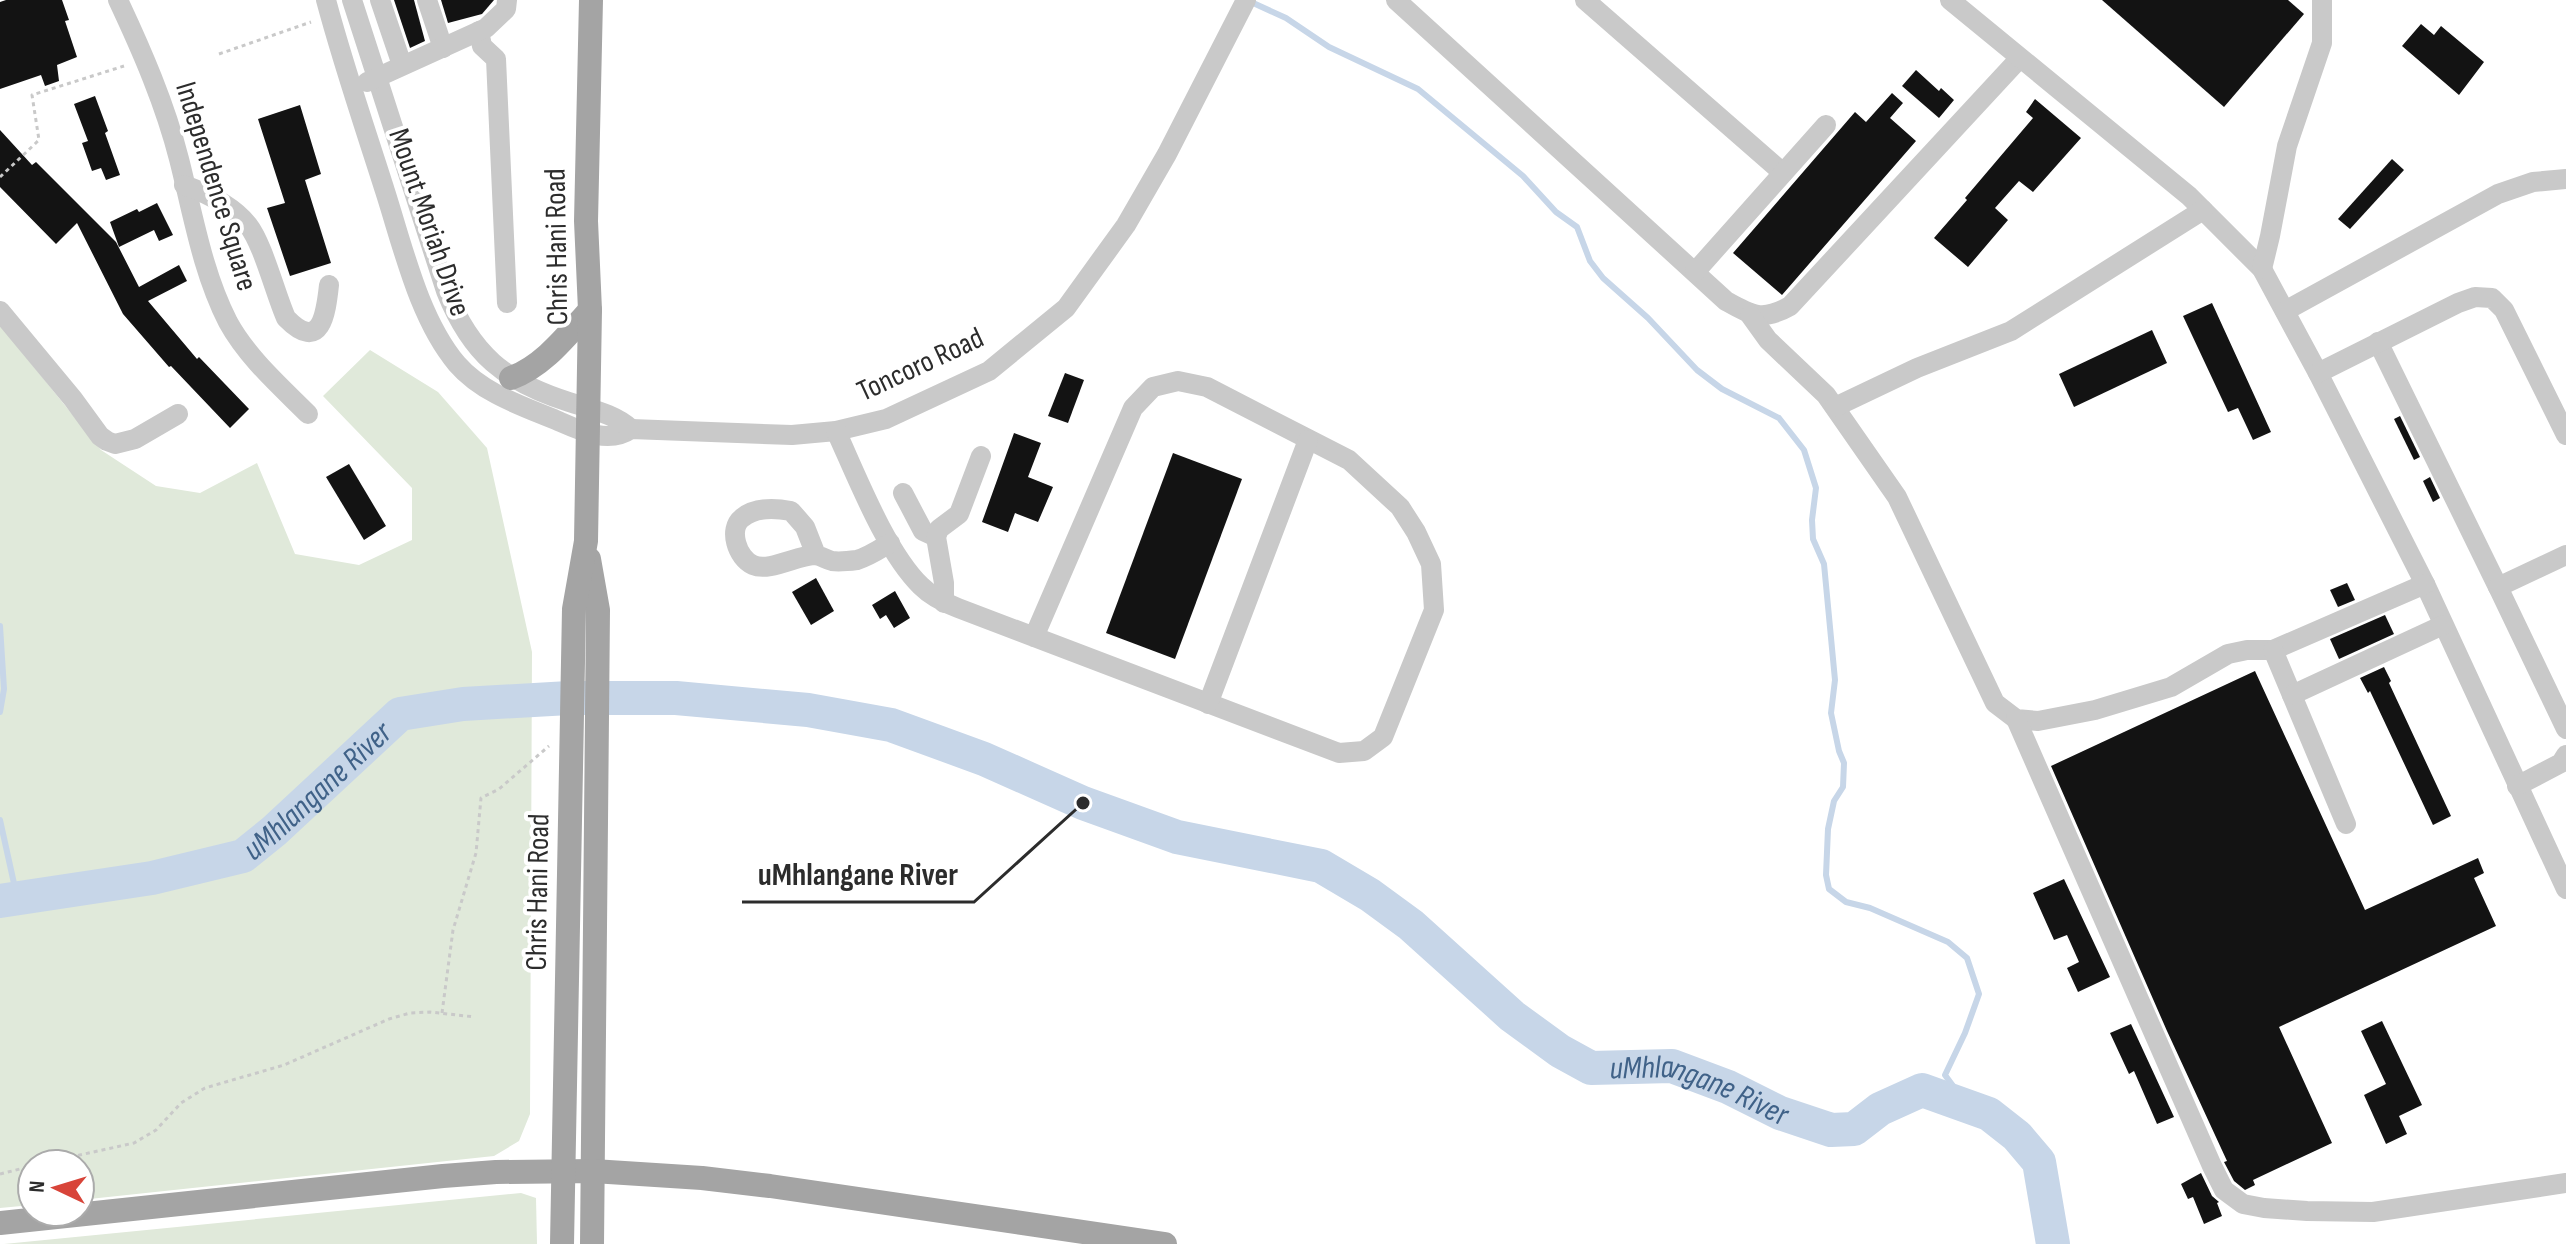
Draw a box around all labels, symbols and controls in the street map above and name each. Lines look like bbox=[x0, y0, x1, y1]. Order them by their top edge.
street label: Independence Square bbox=[167, 78, 265, 295]
street label: Mount Moriah Drive bbox=[380, 124, 478, 321]
street label: Chris Hani Road bbox=[538, 168, 576, 326]
street label: Toncoro Road bbox=[852, 320, 989, 410]
water label: uMhlangane River bbox=[235, 713, 401, 869]
street label: Chris Hani Road bbox=[519, 813, 557, 971]
callout: uMhlangane River bbox=[742, 846, 974, 902]
text: uMhlangane River bbox=[758, 856, 958, 895]
water label: uMhlangane River bbox=[1609, 1048, 1794, 1136]
north arrow bbox=[16, 1148, 96, 1228]
text: N bbox=[24, 1180, 51, 1194]

